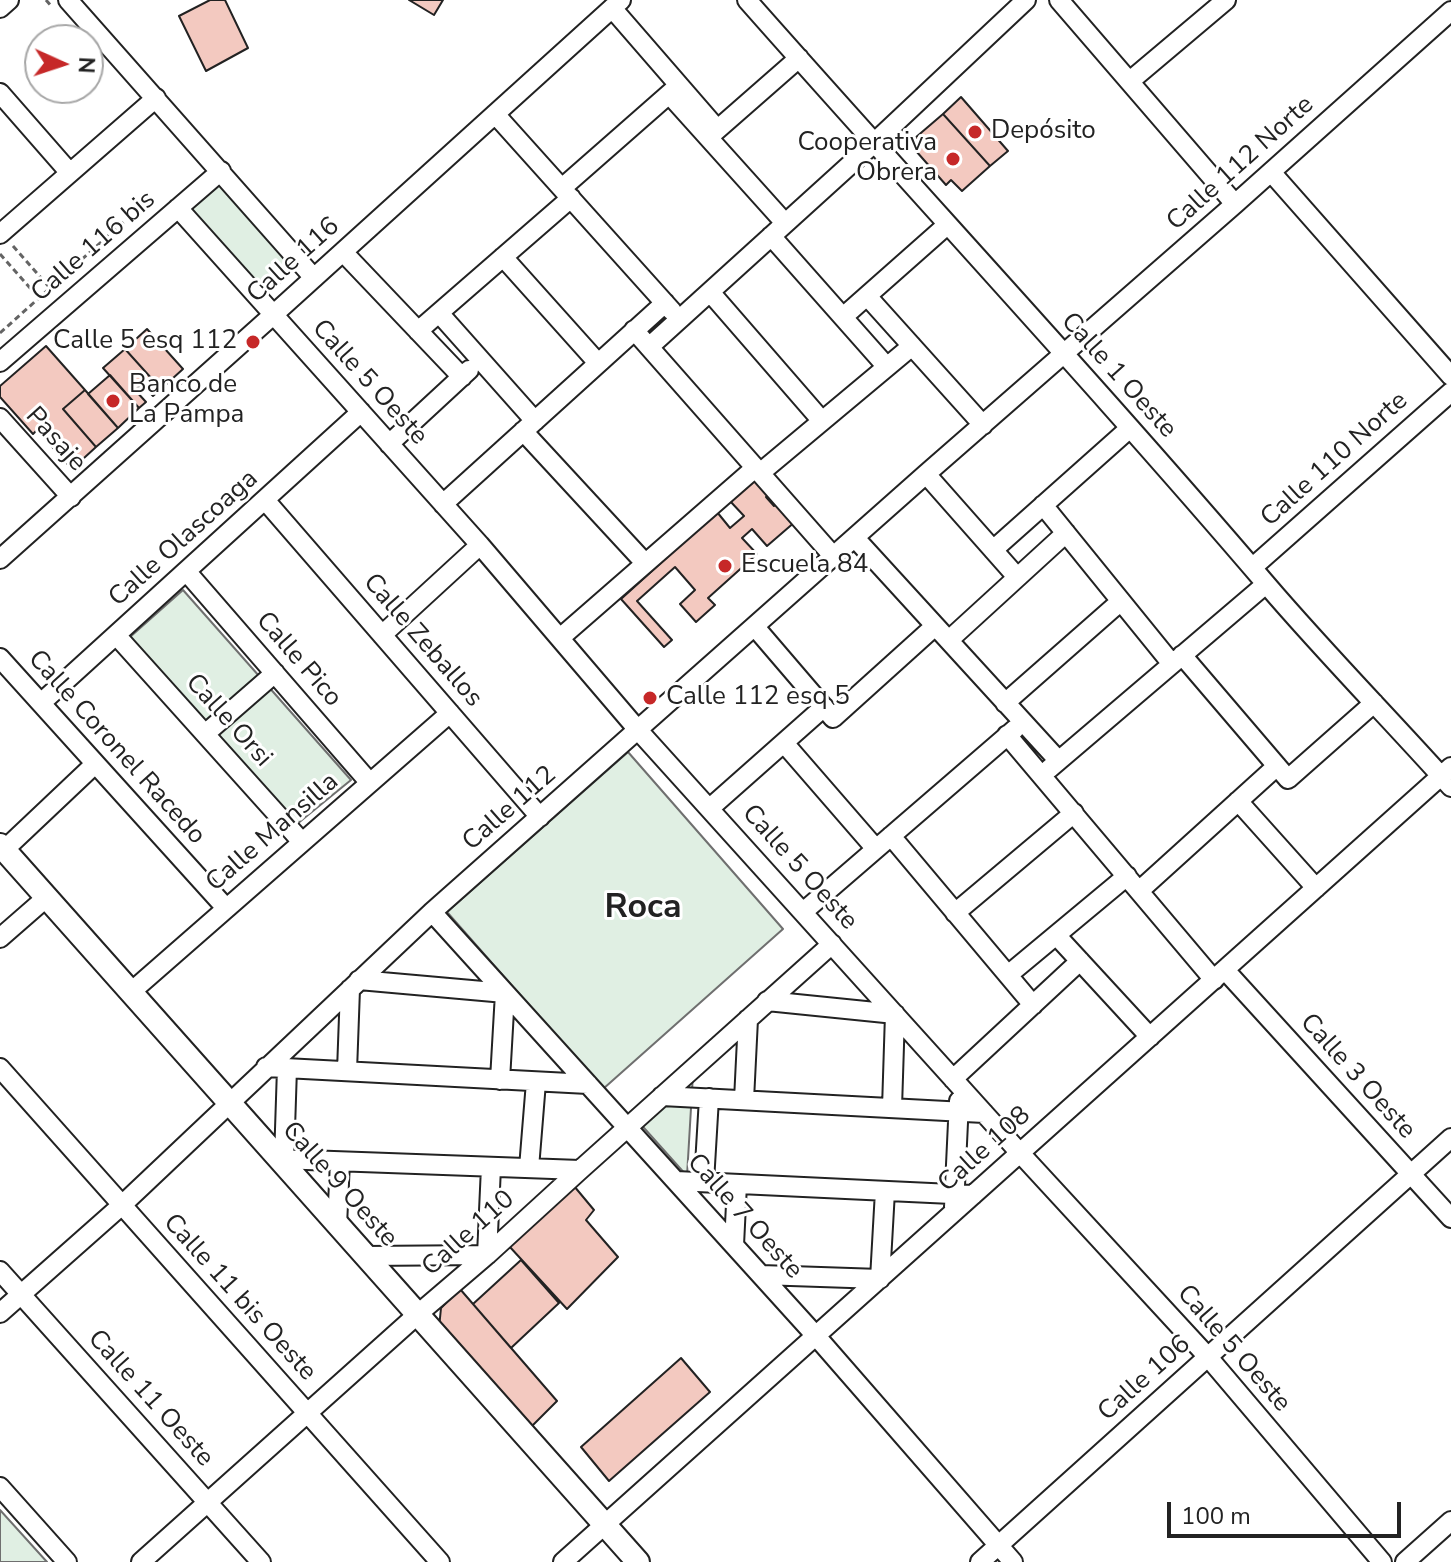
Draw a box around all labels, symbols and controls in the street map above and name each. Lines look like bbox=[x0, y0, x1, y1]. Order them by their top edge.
north arrow bbox=[24, 24, 104, 104]
text: N bbox=[71, 56, 101, 74]
street label: Calle 112 Norte bbox=[1161, 90, 1321, 238]
place label: Depósito bbox=[991, 116, 1096, 148]
marker: Depósito bbox=[966, 123, 984, 141]
place label: Cooperativa Obrera bbox=[798, 128, 937, 190]
marker: Cooperativa Obrera bbox=[944, 150, 962, 168]
street label: Calle 116 bis bbox=[26, 185, 162, 309]
street label: Calle 116 bbox=[241, 211, 347, 311]
street label: Calle 1 Oeste bbox=[1054, 307, 1182, 445]
street label: Calle 5 Oeste bbox=[305, 314, 433, 452]
place label: Calle 5 esq 112 bbox=[53, 326, 237, 358]
marker: Calle 5 esq 112 bbox=[244, 333, 262, 351]
place label: Banco de La Pampa bbox=[129, 370, 244, 432]
street label: Calle 110 Norte bbox=[1255, 386, 1415, 534]
marker: Banco de La Pampa bbox=[104, 392, 122, 410]
street label: Pasaje bbox=[18, 401, 92, 479]
street label: Calle Olascoaga bbox=[103, 464, 265, 614]
place label: Escuela 84 bbox=[741, 550, 868, 582]
marker: Escuela 84 bbox=[716, 557, 734, 575]
street label: Calle Zeballos bbox=[356, 568, 488, 714]
street label: Calle Pico bbox=[248, 606, 348, 714]
street label: Calle Coronel Racedo bbox=[21, 644, 211, 852]
street label: Calle Orsi bbox=[178, 668, 278, 774]
place label: Calle 112 esq 5 bbox=[666, 682, 850, 714]
marker: Calle 112 esq 5 bbox=[641, 689, 659, 707]
street label: Calle 112 bbox=[457, 760, 563, 858]
street label: Calle Mansilla bbox=[200, 767, 346, 899]
street label: Calle 5 Oeste bbox=[735, 799, 863, 937]
district label: Roca bbox=[604, 889, 682, 929]
street label: Calle 3 Oeste bbox=[1293, 1008, 1421, 1146]
street label: Calle 108 bbox=[932, 1100, 1038, 1200]
street label: Calle 9 Oeste bbox=[275, 1116, 403, 1254]
street label: Calle 7 Oeste bbox=[680, 1148, 808, 1286]
street label: Calle 110 bbox=[416, 1184, 522, 1284]
street label: Calle 11 bis Oeste bbox=[156, 1208, 322, 1388]
street label: Calle 5 Oeste bbox=[1169, 1279, 1297, 1419]
street label: Calle 11 Oeste bbox=[80, 1324, 220, 1474]
street label: Calle 106 bbox=[1092, 1329, 1198, 1429]
scale bar bbox=[1171, 1486, 1405, 1536]
text: 100 m bbox=[1181, 1500, 1251, 1532]

